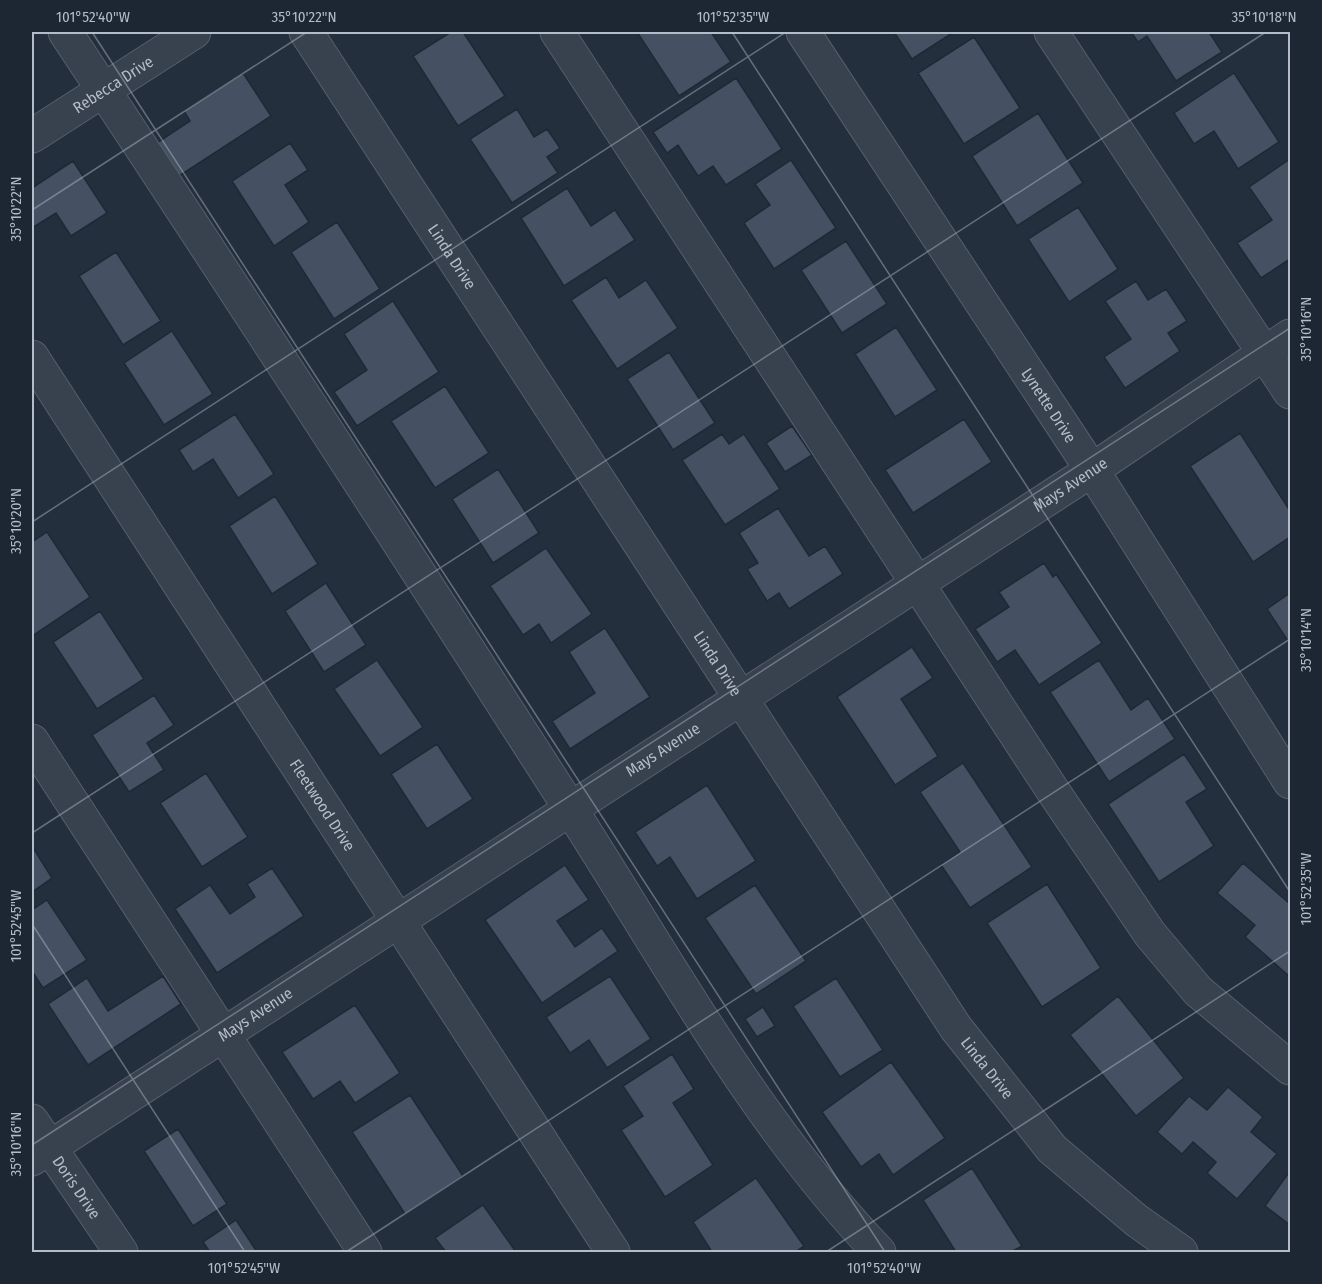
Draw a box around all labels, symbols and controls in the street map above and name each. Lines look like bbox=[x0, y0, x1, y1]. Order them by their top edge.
text: 101°52'40"W bbox=[56, 8, 130, 26]
text: 35°10'22"N bbox=[271, 8, 337, 26]
text: 101°52'35"W bbox=[697, 8, 769, 26]
text: 35°10'18"N bbox=[1232, 8, 1296, 26]
street label: Rebecca Drive bbox=[69, 52, 157, 117]
text: 35°10'22"N bbox=[7, 176, 25, 242]
street label: Linda Drive bbox=[424, 221, 480, 293]
text: 35°10'16"N bbox=[1297, 297, 1315, 361]
street label: Lynette Drive bbox=[1017, 365, 1080, 446]
street label: Mays Avenue bbox=[1030, 453, 1111, 516]
text: 35°10'20"N bbox=[7, 488, 25, 554]
text: 35°10'14"N bbox=[1297, 608, 1315, 672]
street label: Linda Drive bbox=[690, 628, 746, 700]
street label: Mays Avenue bbox=[622, 718, 704, 781]
street label: Fleetwood Drive bbox=[286, 756, 359, 855]
text: 101°52'35"W bbox=[1297, 853, 1315, 925]
text: 101°52'45"W bbox=[7, 890, 25, 962]
street label: Mays Avenue bbox=[215, 983, 296, 1046]
street label: Linda Drive bbox=[957, 1033, 1017, 1103]
text: 35°10'16"N bbox=[7, 1112, 25, 1176]
street label: Doris Drive bbox=[48, 1152, 105, 1223]
text: 101°52'45"W bbox=[208, 1259, 280, 1277]
text: 101°52'40"W bbox=[847, 1259, 921, 1277]

